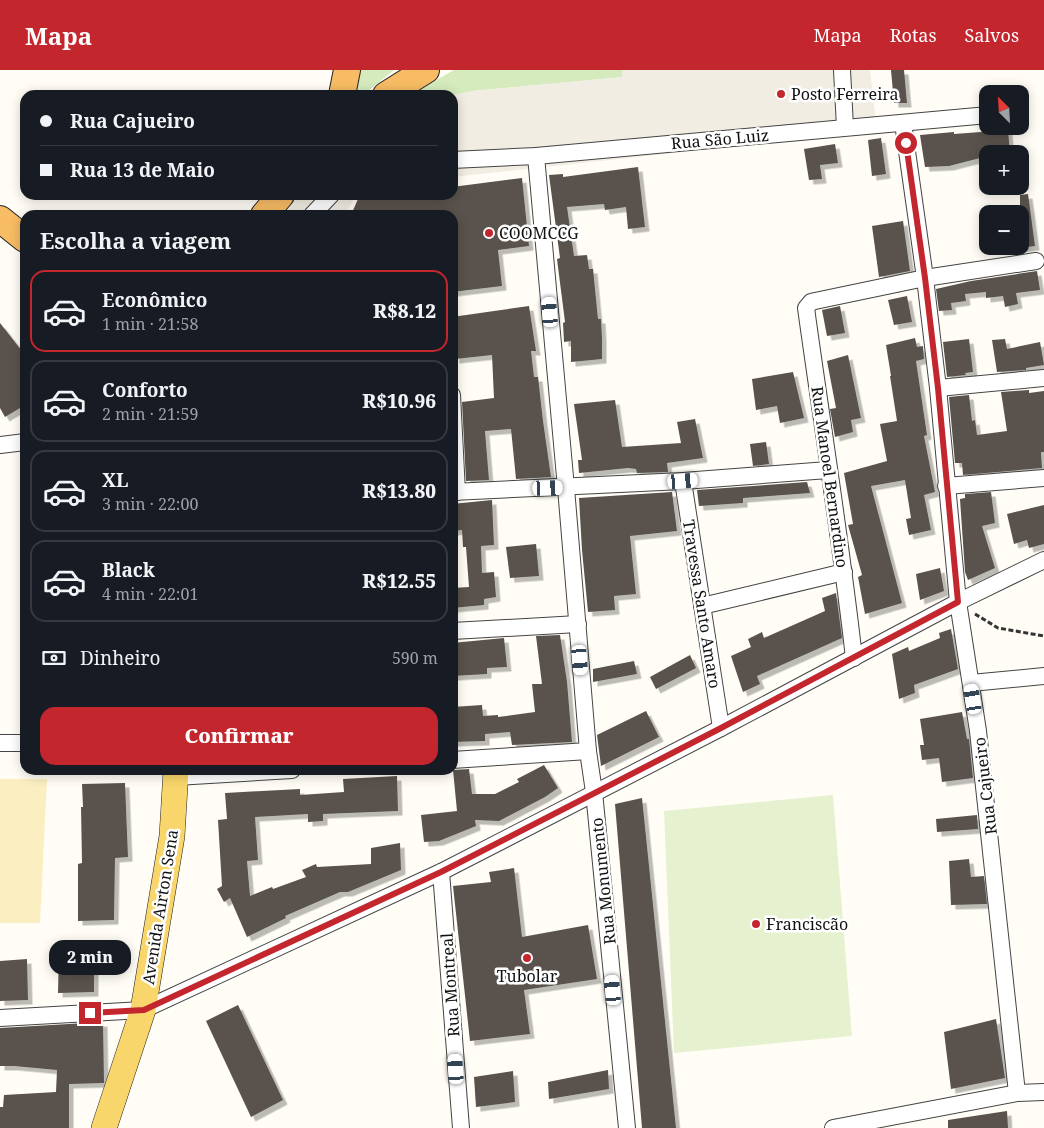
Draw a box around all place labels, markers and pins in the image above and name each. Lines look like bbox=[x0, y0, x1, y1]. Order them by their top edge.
place label: Posto Ferreira bbox=[791, 83, 898, 105]
marker: Posto Ferreira bbox=[775, 88, 787, 100]
place label: COOMCCG bbox=[499, 222, 579, 244]
marker: COOMCCG bbox=[483, 227, 495, 239]
place label: Franciscão bbox=[766, 913, 848, 935]
marker: Franciscão bbox=[750, 918, 762, 930]
marker: Tubolar bbox=[521, 952, 533, 964]
place label: Tubolar bbox=[497, 965, 558, 987]

